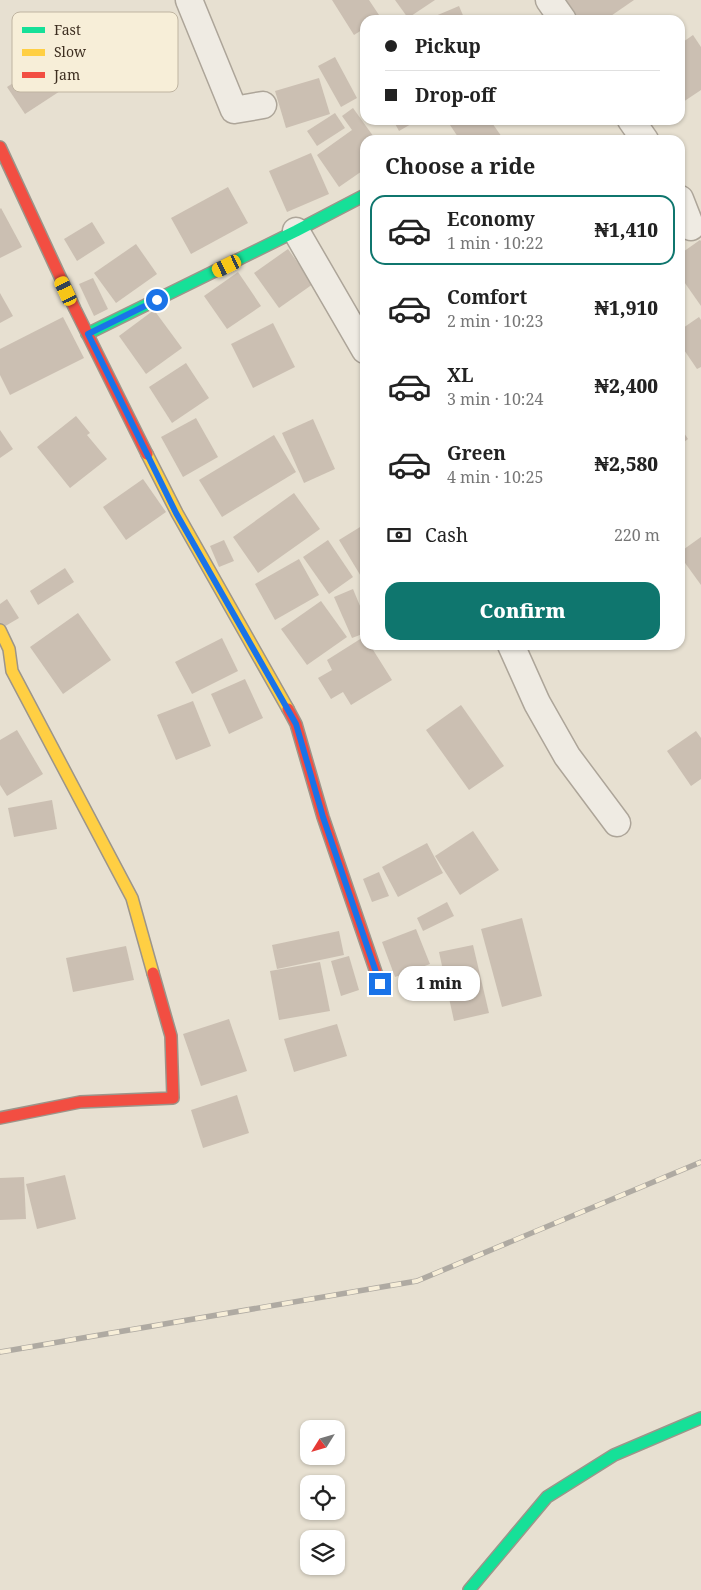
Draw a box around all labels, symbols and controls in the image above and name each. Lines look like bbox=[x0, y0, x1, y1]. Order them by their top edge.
legend bbox=[12, 12, 178, 92]
text: Fast bbox=[54, 20, 81, 39]
text: Pickup bbox=[415, 33, 481, 59]
text: Slow bbox=[54, 42, 87, 61]
text: Jam bbox=[53, 65, 80, 84]
text: Drop-off bbox=[415, 82, 495, 108]
text: Choose a ride bbox=[385, 150, 535, 180]
text: Economy bbox=[447, 206, 535, 232]
icon: car bbox=[387, 208, 432, 253]
text: ₦1,410 bbox=[595, 217, 658, 243]
text: 1 min · 10:22 bbox=[447, 232, 543, 254]
car bbox=[210, 253, 243, 279]
car bbox=[52, 274, 79, 308]
text: Comfort bbox=[447, 284, 527, 310]
icon: car bbox=[387, 286, 432, 331]
route start bbox=[146, 289, 168, 311]
text: ₦1,910 bbox=[595, 295, 658, 321]
text: 2 min · 10:23 bbox=[447, 310, 543, 332]
text: XL bbox=[447, 362, 473, 388]
icon: car bbox=[387, 364, 432, 409]
text: ₦2,400 bbox=[595, 373, 658, 399]
text: 3 min · 10:24 bbox=[447, 388, 543, 410]
text: Green bbox=[447, 440, 506, 466]
icon: car bbox=[387, 442, 432, 487]
text: ₦2,580 bbox=[595, 451, 658, 477]
text: 4 min · 10:25 bbox=[447, 466, 543, 488]
icon: cash bbox=[385, 521, 413, 549]
text: Cash bbox=[425, 522, 468, 548]
text: 220 m bbox=[614, 524, 660, 546]
button: Confirm bbox=[385, 582, 660, 640]
callout: 1 min bbox=[398, 966, 480, 1002]
text: 1 min bbox=[416, 972, 462, 994]
route end bbox=[369, 973, 391, 995]
north arrow bbox=[300, 1420, 345, 1465]
map controls bbox=[300, 1420, 345, 1575]
button: locate bbox=[300, 1475, 345, 1520]
button: layers bbox=[300, 1530, 345, 1575]

